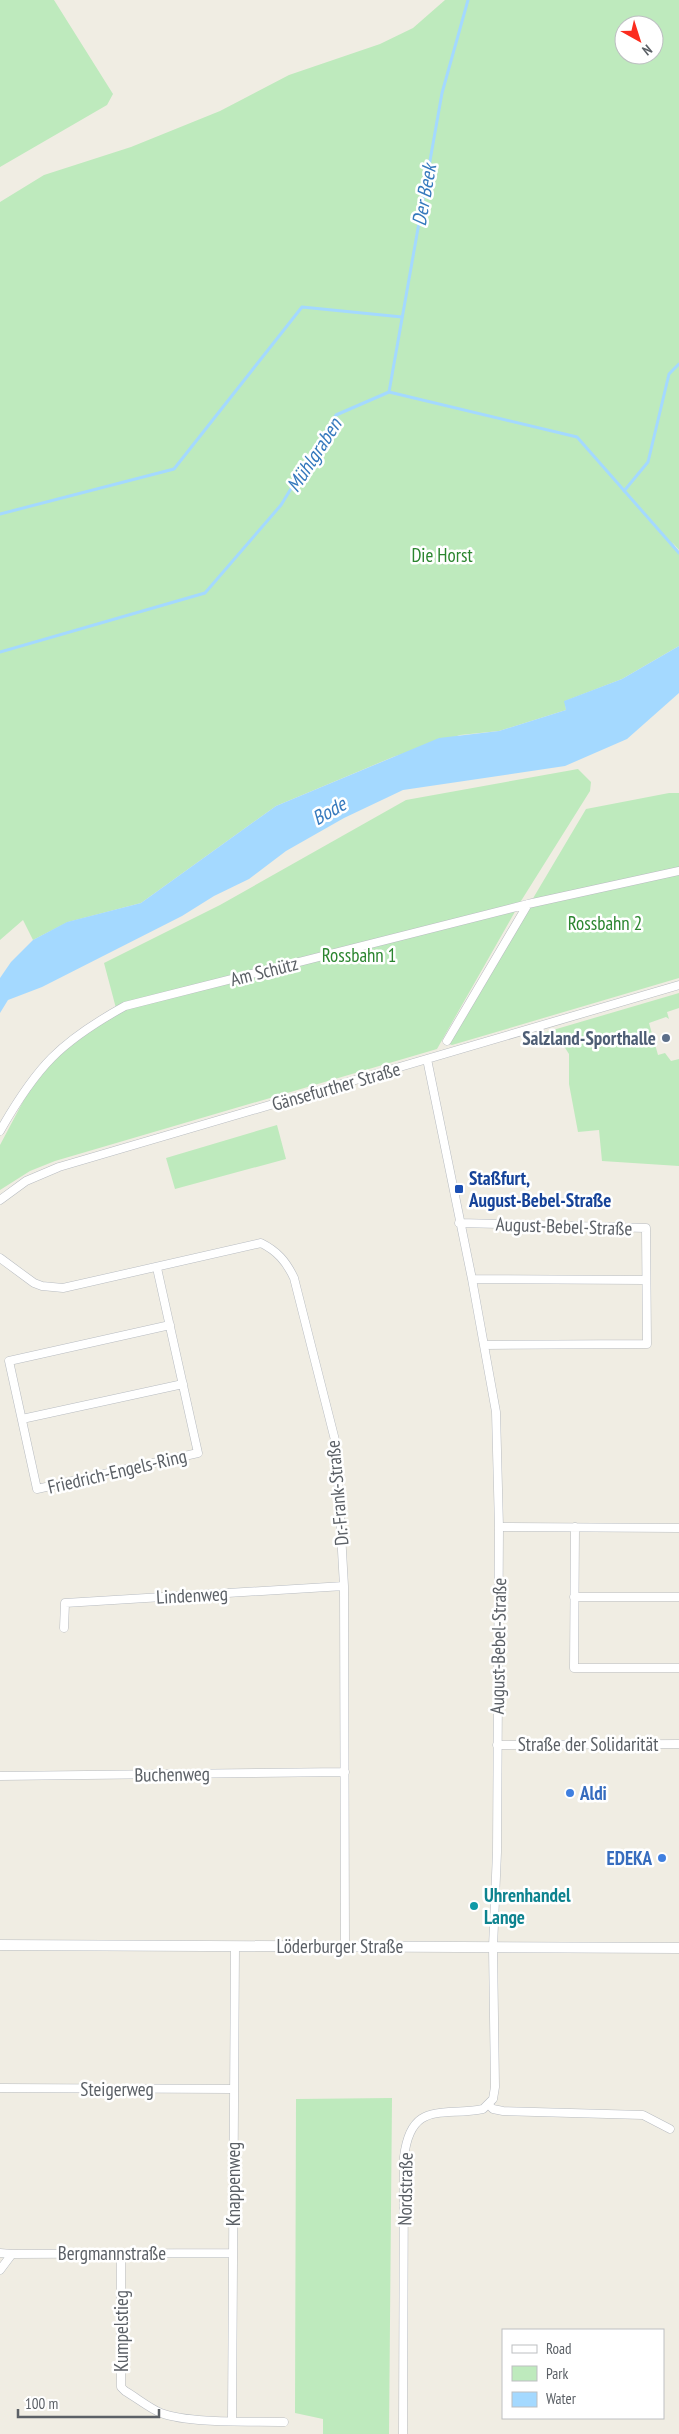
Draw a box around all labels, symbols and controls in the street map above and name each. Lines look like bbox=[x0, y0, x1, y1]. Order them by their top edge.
north arrow bbox=[614, 15, 664, 65]
text: N bbox=[639, 41, 656, 59]
water label: Der Beek bbox=[406, 160, 443, 228]
water label: Mühlgraben bbox=[281, 412, 348, 497]
park label: Die Horst bbox=[411, 543, 473, 567]
water label: Bode bbox=[307, 790, 352, 831]
park label: Rossbahn 2 bbox=[568, 911, 642, 935]
park label: Rossbahn 1 bbox=[322, 943, 396, 967]
street label: Am Schütz bbox=[228, 951, 301, 991]
place label: Salzland-Sporthalle bbox=[522, 1026, 656, 1050]
marker: Salzland-Sporthalle bbox=[660, 1032, 672, 1044]
street label: Gänsefurther Straße bbox=[269, 1056, 403, 1116]
place label: Staßfurt, August-Bebel-Straße bbox=[468, 1166, 611, 1212]
marker: Staßfurt, August-Bebel-Straße bbox=[453, 1183, 465, 1195]
street label: August-Bebel-Straße bbox=[495, 1212, 633, 1240]
street label: Dr.-Frank-Straße bbox=[320, 1439, 354, 1547]
street label: Friedrich-Engels-Ring bbox=[45, 1443, 189, 1499]
street label: August-Bebel-Straße bbox=[485, 1577, 511, 1714]
street label: Lindenweg bbox=[156, 1581, 228, 1609]
street label: Straße der Solidarität bbox=[518, 1732, 659, 1756]
street label: Buchenweg bbox=[134, 1761, 210, 1787]
place label: Aldi bbox=[579, 1781, 607, 1805]
marker: Aldi bbox=[564, 1787, 576, 1799]
place label: EDEKA bbox=[607, 1846, 652, 1870]
marker: EDEKA bbox=[656, 1852, 668, 1864]
place label: Uhrenhandel Lange bbox=[484, 1883, 571, 1929]
marker: Uhrenhandel Lange bbox=[468, 1900, 480, 1912]
street label: Löderburger Straße bbox=[277, 1934, 404, 1958]
street label: Steigerweg bbox=[80, 2077, 154, 2101]
street label: Knappenweg bbox=[221, 2142, 245, 2226]
street label: Nordstraße bbox=[392, 2152, 418, 2226]
street label: Bergmannstraße bbox=[58, 2241, 166, 2265]
street label: Kumpelstieg bbox=[109, 2290, 133, 2372]
legend bbox=[502, 2329, 664, 2419]
text: Road bbox=[546, 2339, 572, 2358]
text: Park bbox=[546, 2364, 568, 2383]
scale bar bbox=[18, 2386, 159, 2418]
text: Water bbox=[546, 2389, 577, 2408]
text: 100 m bbox=[25, 2394, 58, 2413]

